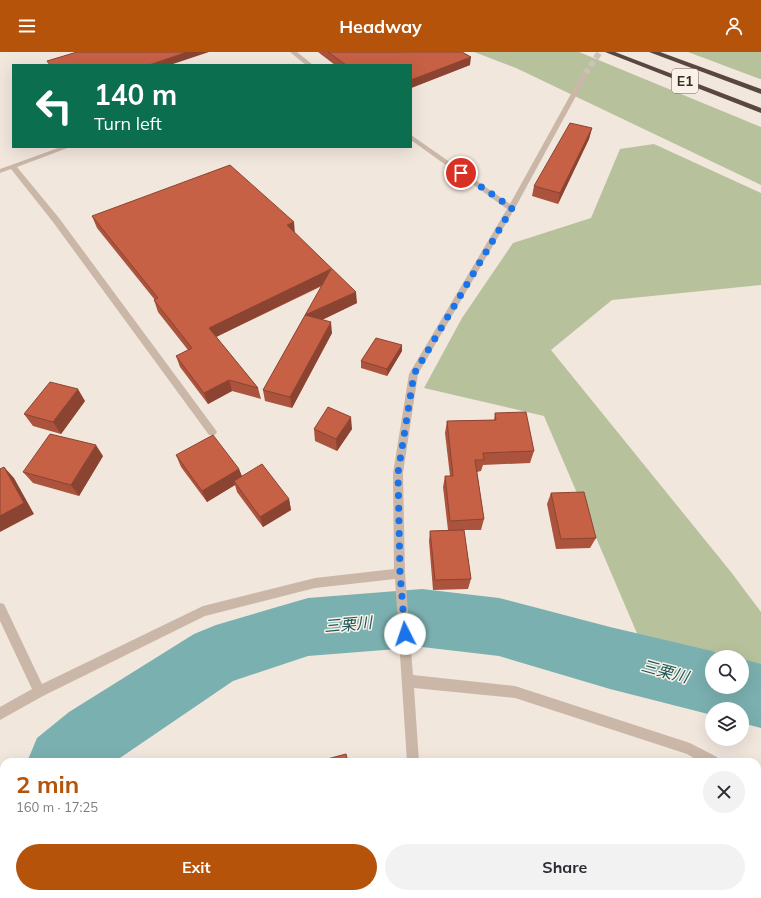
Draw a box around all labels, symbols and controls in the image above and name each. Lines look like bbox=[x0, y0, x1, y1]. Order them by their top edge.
icon: menu bbox=[16, 15, 38, 37]
text: Headway bbox=[339, 15, 422, 38]
icon: person bbox=[723, 15, 745, 37]
road number: E1 bbox=[672, 69, 698, 93]
text: 140 m bbox=[94, 77, 177, 112]
icon: left bbox=[28, 80, 80, 132]
text: Turn left bbox=[94, 112, 162, 135]
pin bbox=[444, 156, 478, 190]
icon: arrive bbox=[450, 162, 472, 184]
water label: 三栗川 bbox=[323, 612, 375, 636]
position arrow bbox=[384, 613, 426, 655]
map controls bbox=[705, 650, 749, 746]
button: search bbox=[705, 650, 749, 694]
water label: 三栗川 bbox=[639, 655, 693, 687]
button: layers bbox=[705, 702, 749, 746]
text: 2 min bbox=[16, 769, 79, 799]
button: close bbox=[703, 771, 745, 813]
text: 160 m · 17:25 bbox=[16, 799, 98, 815]
button: Exit bbox=[16, 844, 377, 890]
button: Share bbox=[385, 844, 745, 890]

